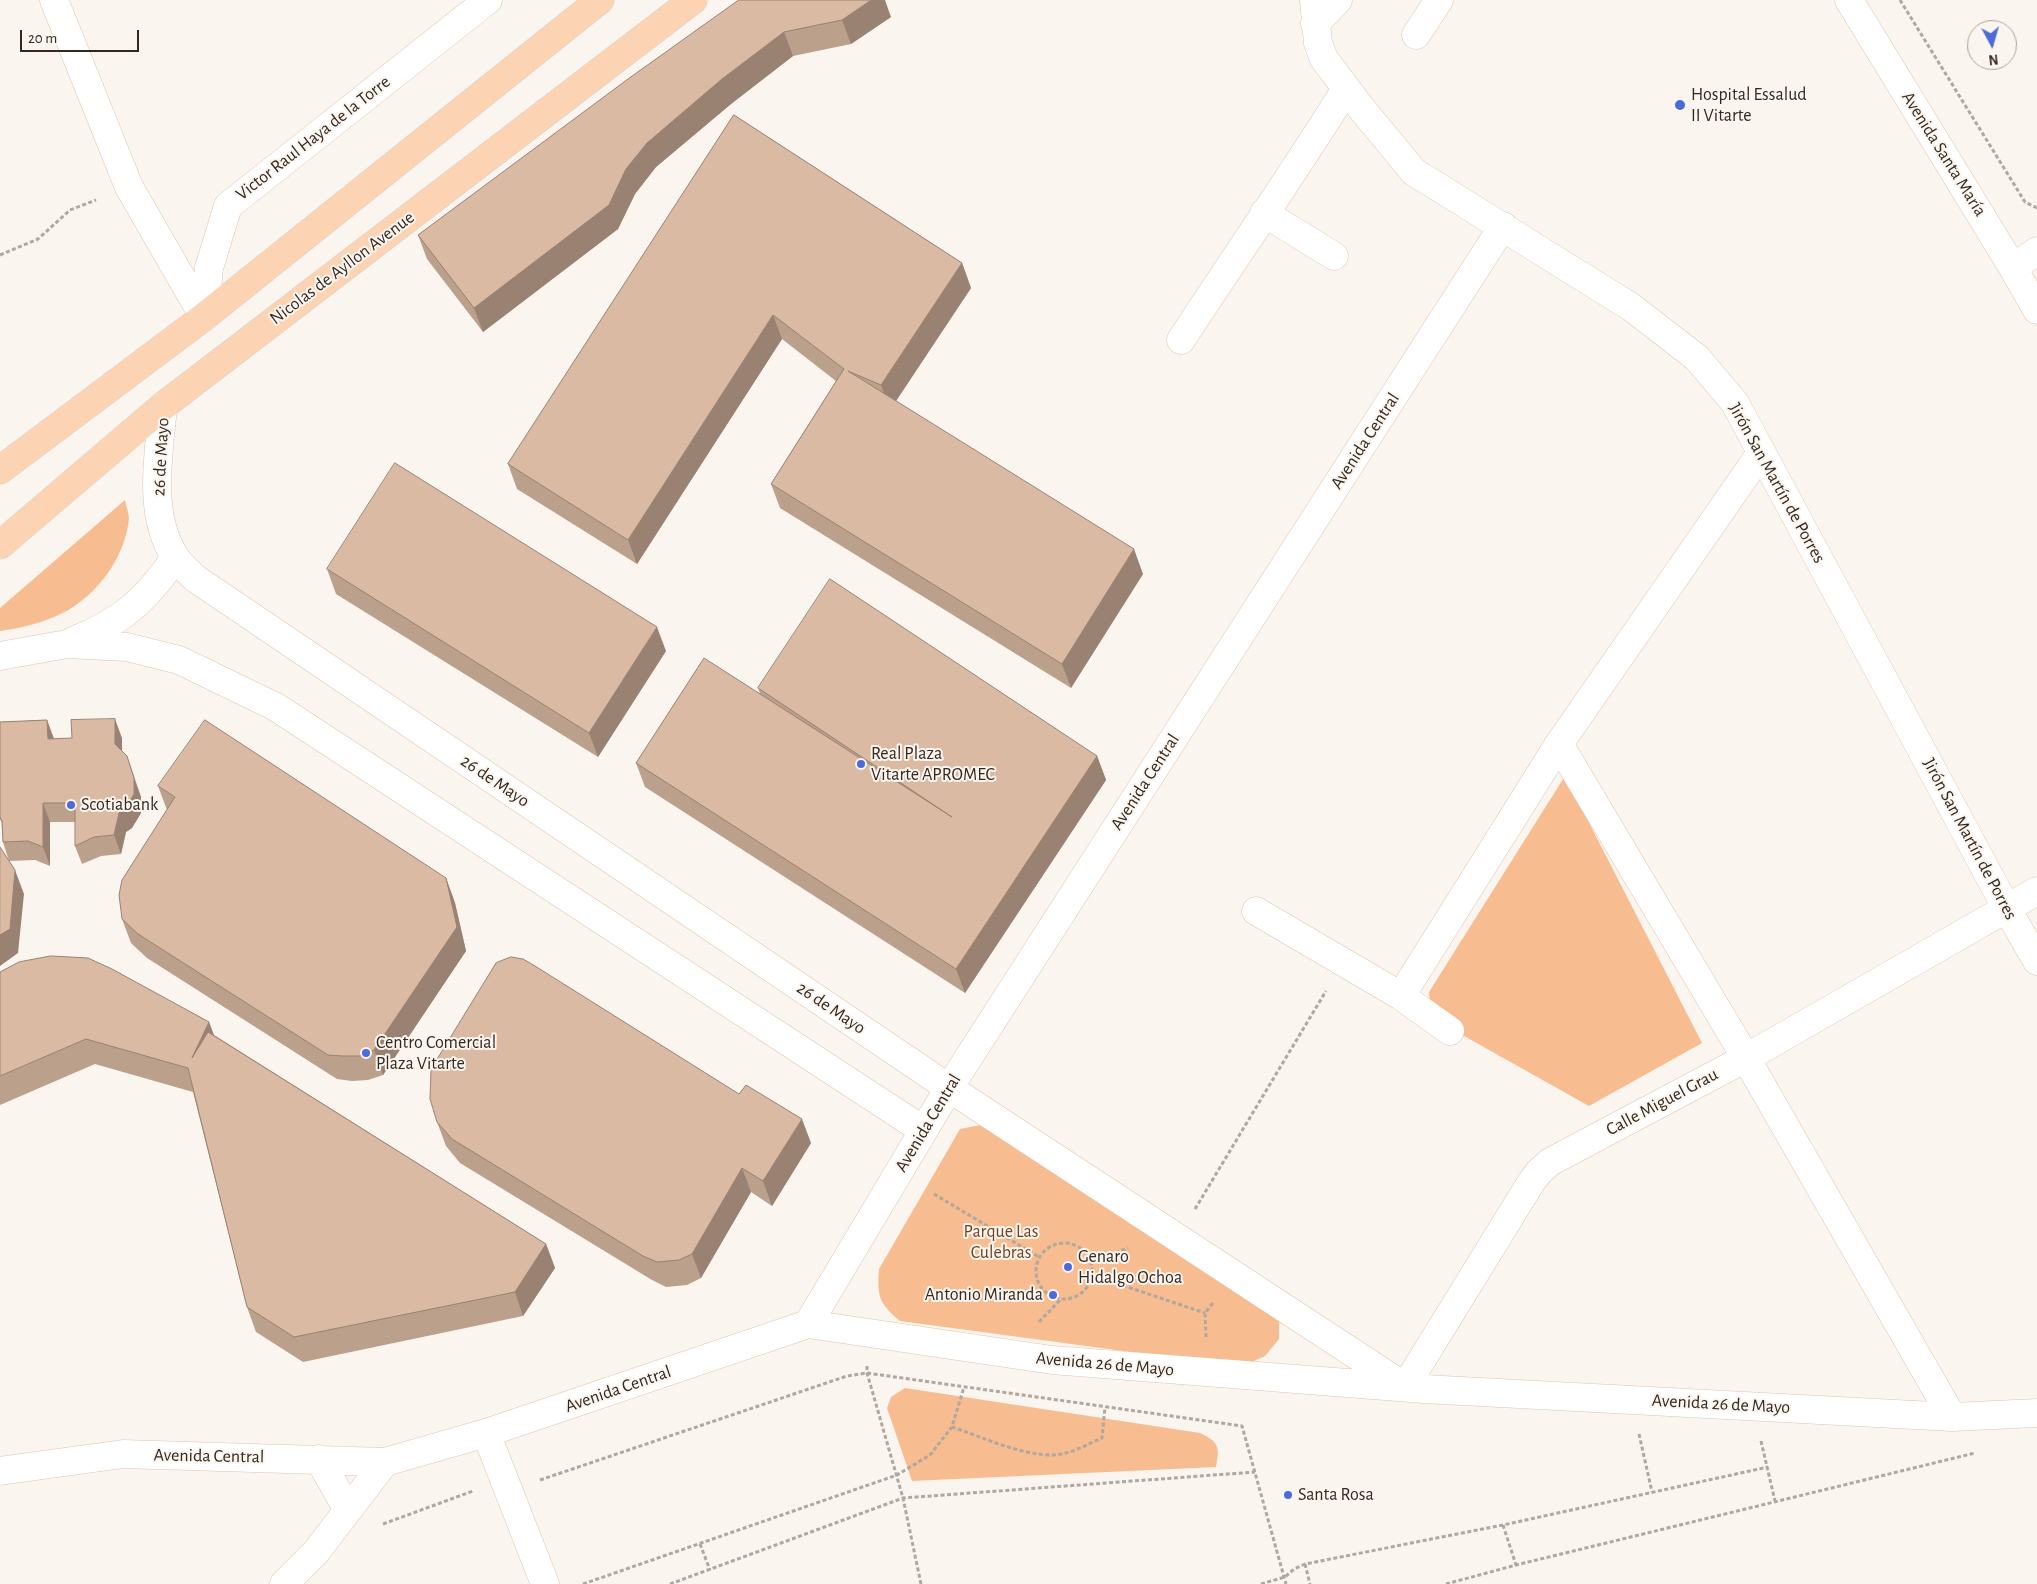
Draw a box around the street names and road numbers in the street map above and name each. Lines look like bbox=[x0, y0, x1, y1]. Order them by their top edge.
street label: Victor Raul Haya de la Torre bbox=[231, 71, 395, 205]
street label: Avenida Santa María bbox=[1897, 88, 1991, 220]
street label: Nicolas de Ayllon Avenue bbox=[265, 207, 419, 329]
street label: Avenida Central bbox=[1326, 389, 1404, 493]
street label: Jirón San Martín de Porres bbox=[1724, 399, 1830, 567]
street label: 26 de Mayo bbox=[148, 417, 174, 497]
street label: Avenida Central bbox=[1106, 730, 1184, 834]
street label: 26 de Mayo bbox=[456, 750, 534, 812]
street label: Jirón San Martín de Porres bbox=[1918, 754, 2022, 924]
street label: 26 de Mayo bbox=[792, 977, 870, 1039]
street label: Calle Miguel Grau bbox=[1602, 1063, 1722, 1141]
street label: Avenida Central bbox=[890, 1070, 966, 1176]
street label: Avenida 26 de Mayo bbox=[1035, 1347, 1175, 1381]
street label: Avenida Central bbox=[562, 1361, 674, 1417]
street label: Avenida 26 de Mayo bbox=[1651, 1390, 1791, 1418]
street label: Avenida Central bbox=[153, 1444, 265, 1468]

